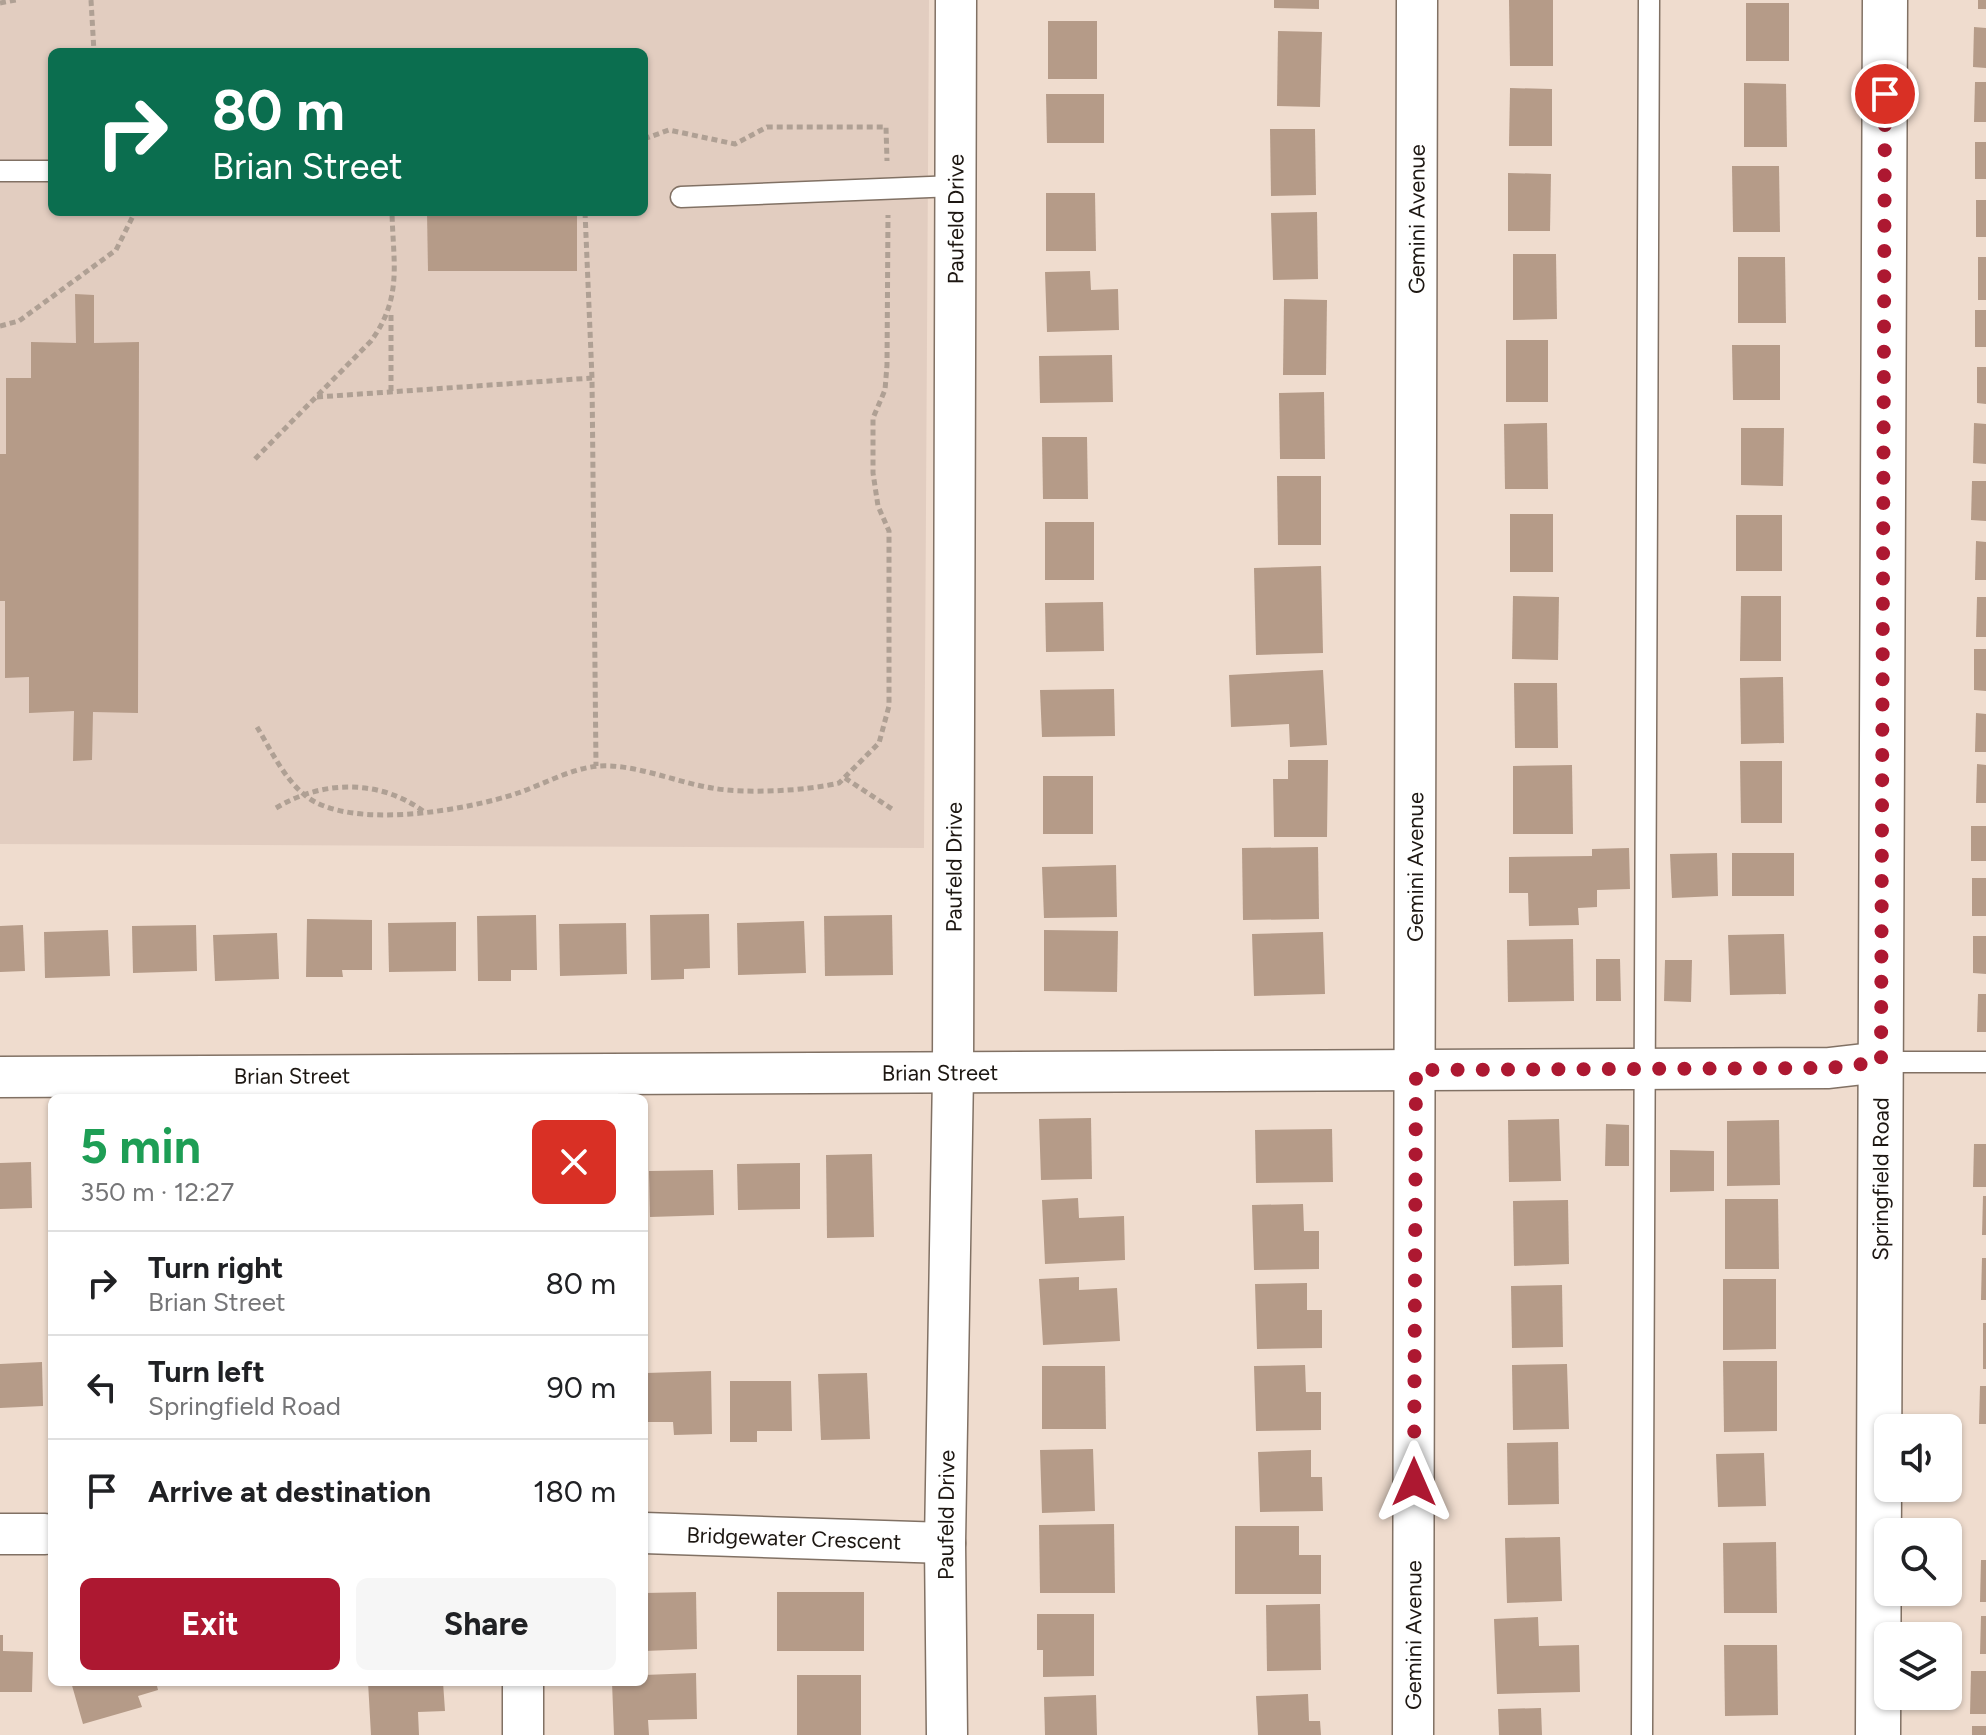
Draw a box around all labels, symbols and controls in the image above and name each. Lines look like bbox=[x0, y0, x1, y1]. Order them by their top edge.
pin bbox=[1851, 60, 1919, 128]
icon: arrive bbox=[1863, 72, 1907, 116]
text: 80 m bbox=[212, 77, 345, 144]
icon: right bbox=[80, 80, 184, 184]
street label: Gemini Avenue bbox=[1403, 144, 1431, 294]
text: Brian Street bbox=[212, 145, 403, 188]
street label: Paufeld Drive bbox=[942, 154, 970, 284]
street label: Gemini Avenue bbox=[1402, 792, 1429, 942]
street label: Paufeld Drive bbox=[940, 802, 968, 932]
street label: Brian Street bbox=[882, 1059, 998, 1087]
street label: Brian Street bbox=[234, 1062, 350, 1090]
street label: Springfield Road bbox=[1867, 1097, 1895, 1261]
text: 5 min bbox=[80, 1117, 201, 1175]
button: close bbox=[532, 1120, 616, 1204]
text: 350 m · 12:27 bbox=[80, 1176, 234, 1208]
text: Turn right bbox=[148, 1249, 283, 1286]
icon: right bbox=[80, 1261, 124, 1305]
text: 80 m bbox=[545, 1265, 616, 1302]
text: Brian Street bbox=[148, 1286, 286, 1318]
text: Turn left bbox=[148, 1353, 265, 1390]
icon: left bbox=[80, 1365, 124, 1409]
text: 90 m bbox=[547, 1369, 616, 1406]
text: Springfield Road bbox=[148, 1390, 341, 1422]
map controls bbox=[1874, 1414, 1962, 1710]
button: sound bbox=[1874, 1414, 1962, 1502]
position arrow bbox=[1372, 1440, 1456, 1524]
street label: Paufeld Drive bbox=[932, 1450, 961, 1580]
icon: arrive bbox=[80, 1469, 124, 1513]
text: Arrive at destination bbox=[148, 1473, 431, 1510]
text: 180 m bbox=[533, 1473, 616, 1510]
button: search bbox=[1874, 1518, 1962, 1606]
street label: Bridgewater Crescent bbox=[686, 1521, 902, 1556]
street label: Gemini Avenue bbox=[1400, 1560, 1427, 1710]
button: Exit bbox=[80, 1578, 340, 1670]
button: Share bbox=[356, 1578, 616, 1670]
button: layers bbox=[1874, 1622, 1962, 1710]

